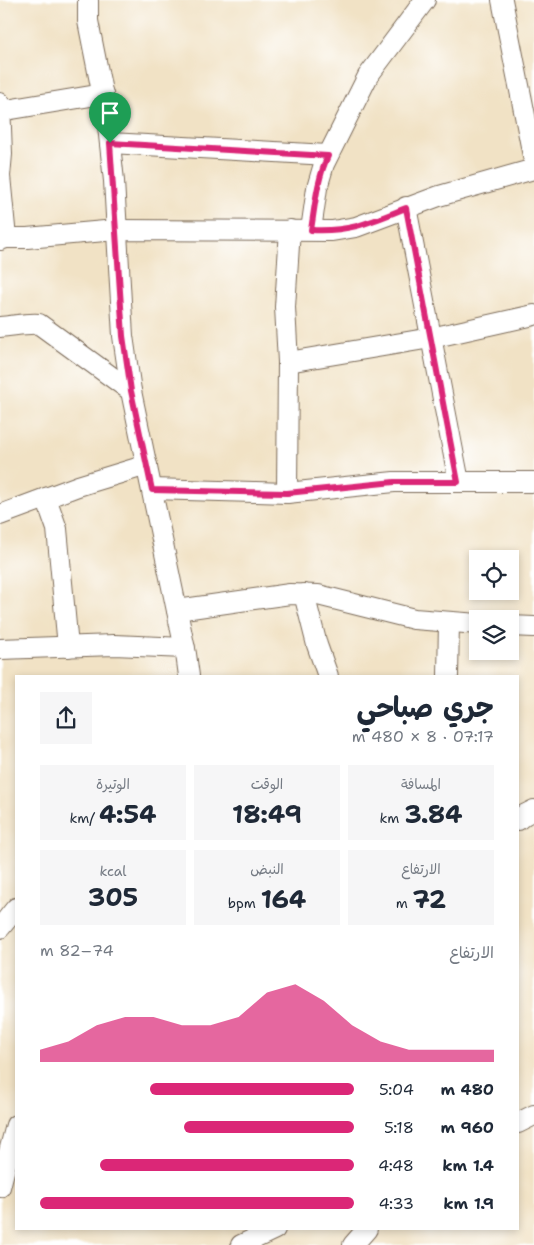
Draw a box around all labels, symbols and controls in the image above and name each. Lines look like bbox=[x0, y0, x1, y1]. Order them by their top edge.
pin bbox=[89, 92, 131, 143]
icon: arrive bbox=[96, 99, 124, 127]
map controls bbox=[469, 550, 519, 660]
button: locate bbox=[469, 550, 519, 600]
button: layers bbox=[469, 610, 519, 660]
text: جري صباحي bbox=[357, 688, 494, 726]
button: share bbox=[40, 692, 92, 744]
text: 07:17 · 8 × 480 m bbox=[352, 726, 494, 747]
text: الوتيرة bbox=[96, 775, 130, 793]
text: الوقت bbox=[251, 775, 283, 793]
text: المسافة bbox=[401, 775, 441, 793]
text: 4:54 bbox=[99, 797, 157, 831]
text: 18:49 bbox=[232, 797, 302, 831]
text: 3.84 bbox=[404, 797, 462, 831]
text: /km bbox=[69, 809, 99, 827]
text: km bbox=[380, 809, 404, 827]
text: النبض bbox=[250, 860, 284, 878]
text: الارتفاع bbox=[401, 860, 441, 878]
text: kcal bbox=[99, 862, 127, 880]
text: 305 bbox=[88, 880, 138, 914]
text: 164 bbox=[261, 882, 306, 916]
text: 72 bbox=[413, 882, 446, 916]
text: bpm bbox=[228, 894, 261, 912]
text: m bbox=[396, 894, 413, 912]
text: 74–82 m bbox=[40, 940, 114, 961]
text: الارتفاع bbox=[449, 942, 494, 963]
text: 5:04 bbox=[379, 1079, 414, 1100]
text: 480 m bbox=[440, 1079, 494, 1100]
text: 5:18 bbox=[384, 1117, 414, 1138]
text: 960 m bbox=[441, 1117, 494, 1138]
text: 4:48 bbox=[378, 1155, 414, 1176]
text: 1.4 km bbox=[442, 1155, 494, 1176]
text: 4:33 bbox=[378, 1193, 414, 1214]
text: 1.9 km bbox=[443, 1193, 494, 1214]

